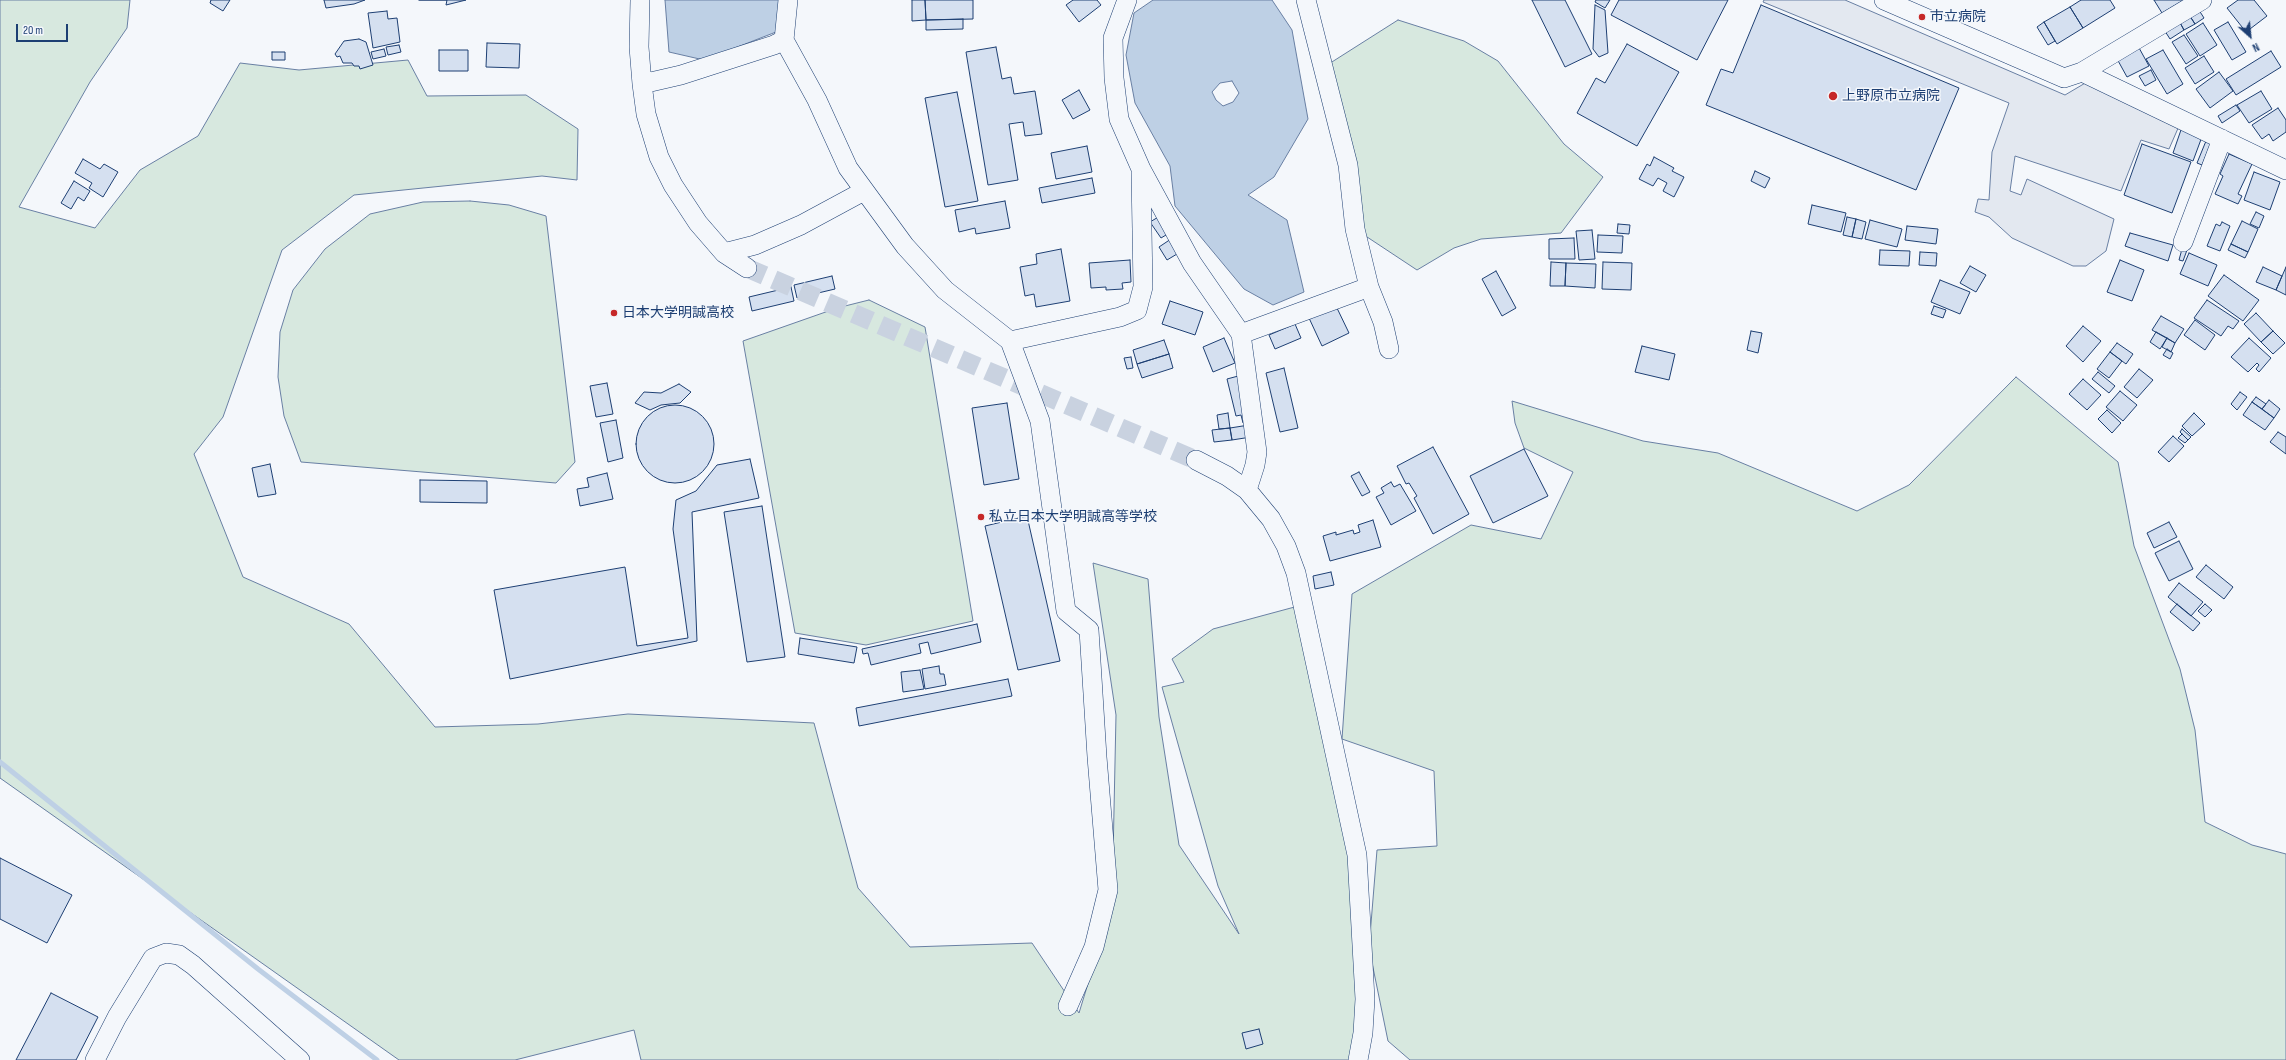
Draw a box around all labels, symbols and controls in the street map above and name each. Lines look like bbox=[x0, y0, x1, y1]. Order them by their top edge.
place label: 市立病院 bbox=[1930, 9, 1986, 25]
marker: 市立病院 bbox=[1917, 12, 1927, 22]
scale bar bbox=[18, 16, 70, 42]
north arrow bbox=[2230, 16, 2270, 56]
text: 20 m bbox=[23, 23, 43, 38]
text: N bbox=[2250, 40, 2261, 54]
place label: 上野原市立病院 bbox=[1842, 88, 1940, 104]
marker: 上野原市立病院 bbox=[1827, 90, 1839, 102]
place label: 日本大学明誠高校 bbox=[622, 305, 734, 321]
marker: 日本大学明誠高校 bbox=[609, 308, 619, 318]
place label: 私立日本大学明誠高等学校 bbox=[989, 509, 1157, 525]
marker: 私立日本大学明誠高等学校 bbox=[976, 512, 986, 522]

